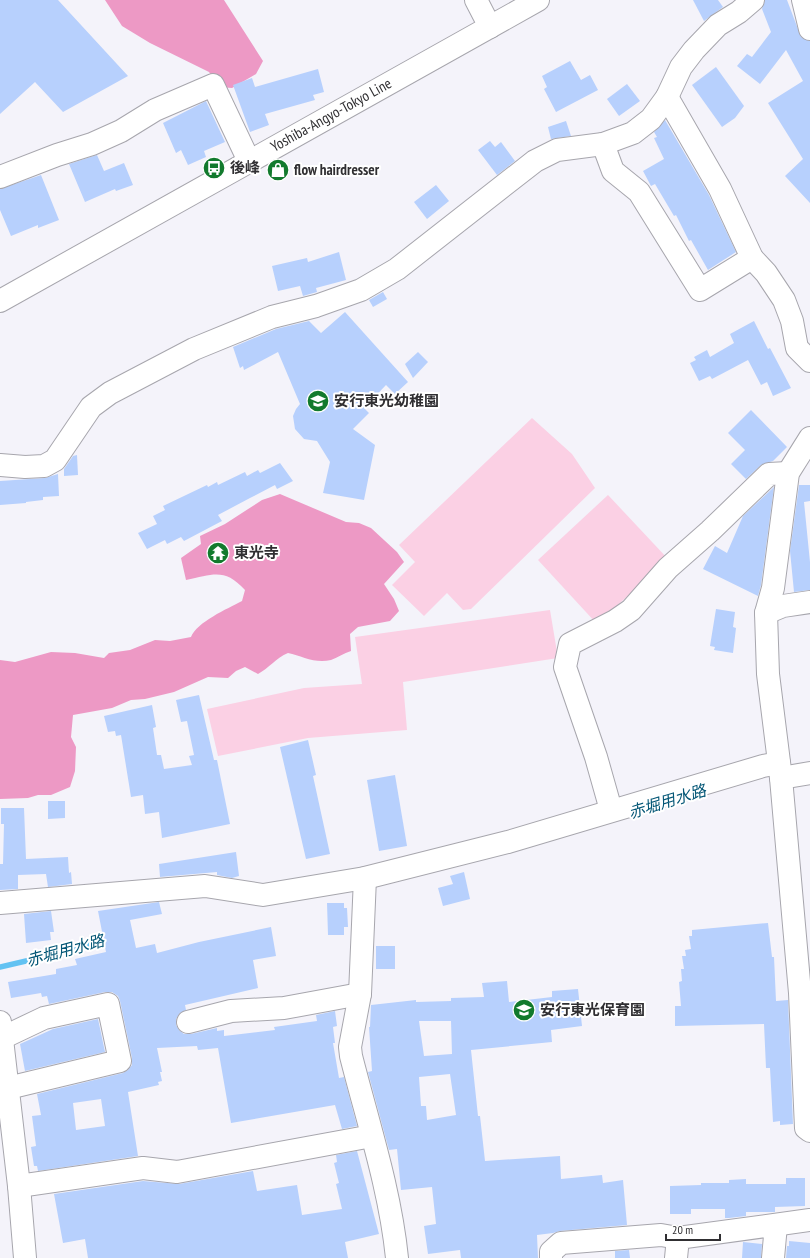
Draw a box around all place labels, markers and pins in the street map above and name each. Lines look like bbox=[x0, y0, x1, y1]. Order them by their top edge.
bus stop icon: 後峰 bbox=[201, 155, 227, 181]
shop icon: flow hairdresser bbox=[265, 157, 291, 183]
place label: 後峰 bbox=[230, 158, 260, 177]
place label: flow hairdresser bbox=[294, 160, 380, 179]
school or university icon: 安行東光幼稚園 bbox=[305, 388, 331, 414]
place label: 安行東光幼稚園 bbox=[334, 391, 439, 410]
temple icon: 東光寺 bbox=[205, 540, 231, 566]
place label: 東光寺 bbox=[234, 543, 279, 562]
school or university icon: 安行東光保育園 bbox=[511, 997, 537, 1023]
place label: 安行東光保育園 bbox=[540, 1000, 645, 1019]

